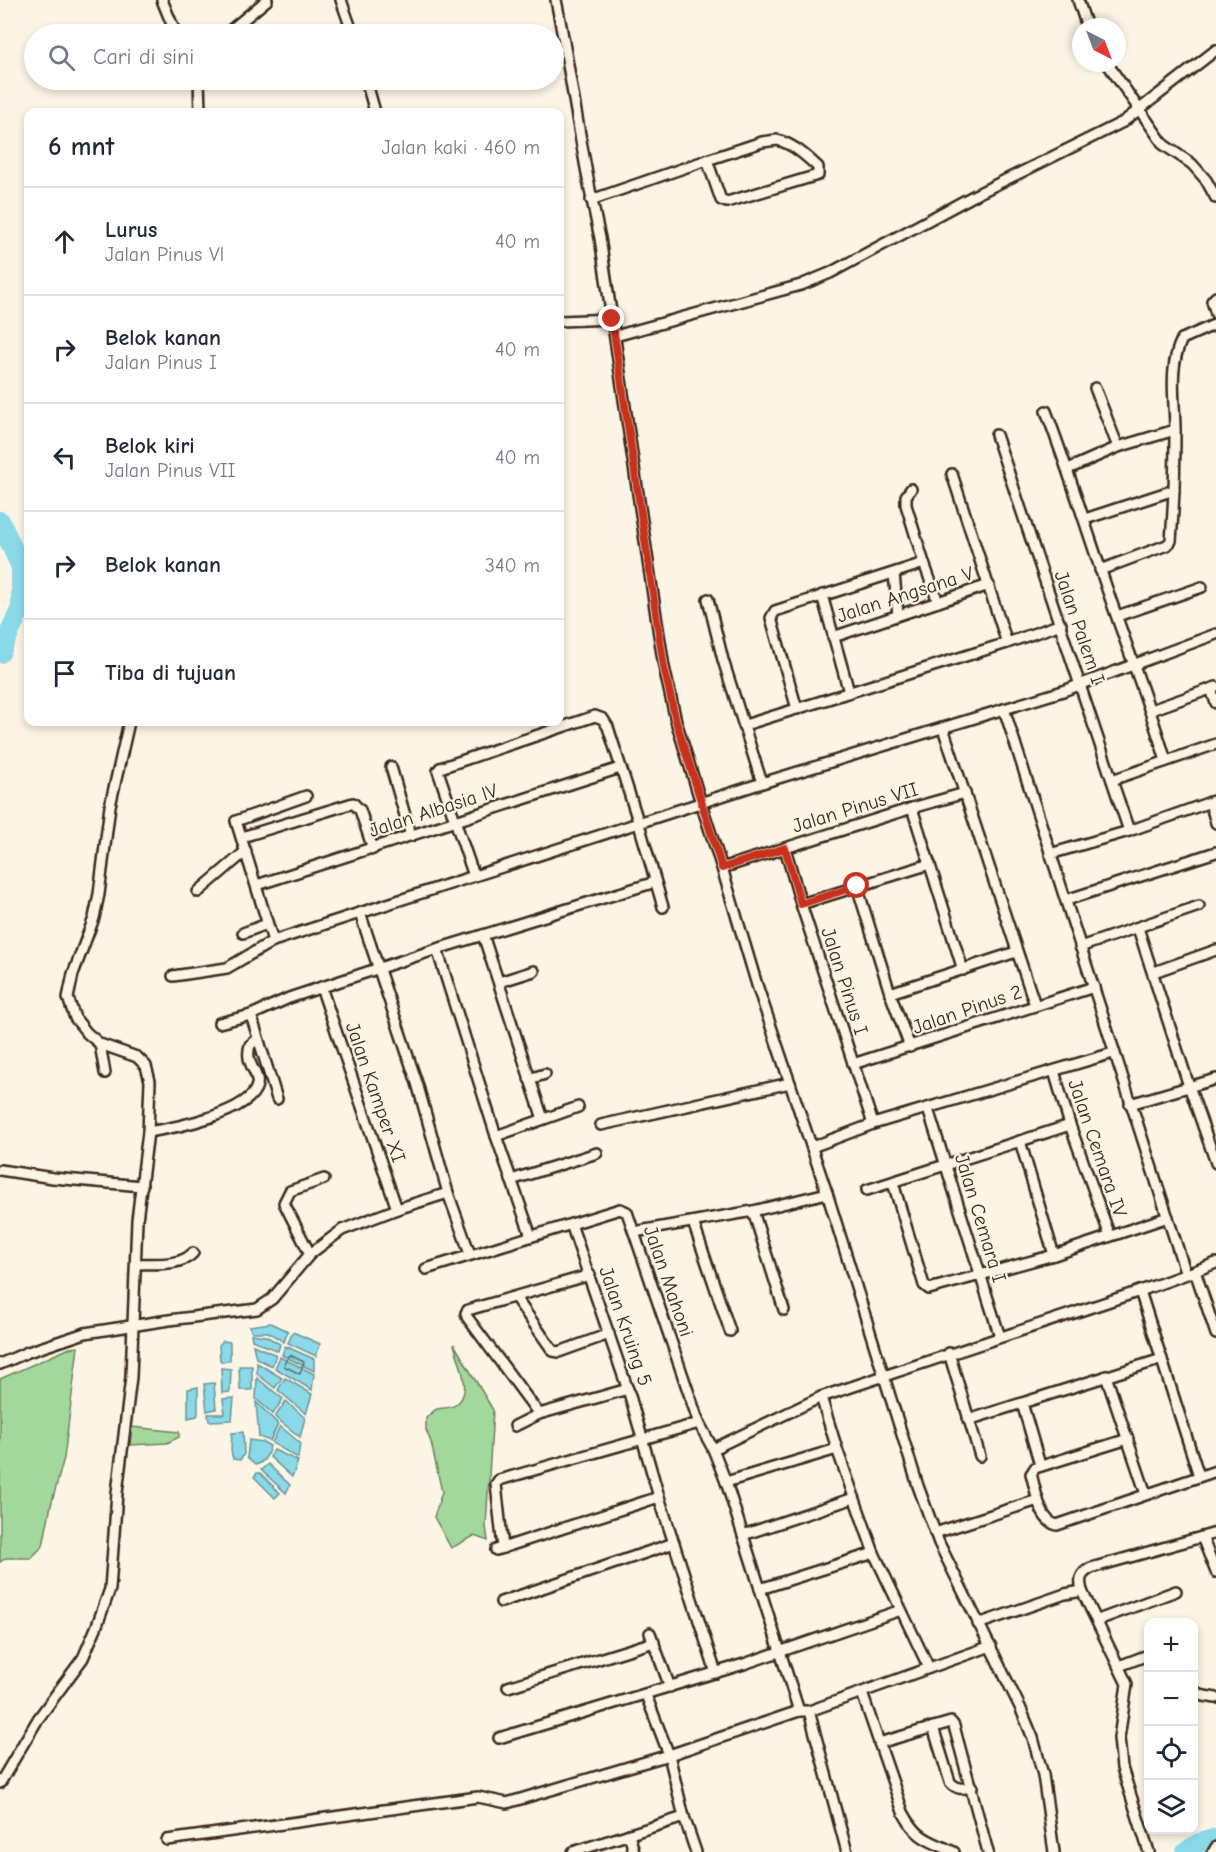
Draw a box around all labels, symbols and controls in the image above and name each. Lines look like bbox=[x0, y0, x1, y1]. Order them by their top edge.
north arrow bbox=[1072, 18, 1126, 72]
search box bbox=[24, 24, 564, 90]
icon: search bbox=[45, 41, 78, 74]
text: Cari di sini bbox=[93, 44, 194, 70]
text: 6 mnt bbox=[48, 132, 114, 162]
text: Jalan kaki · 460 m bbox=[382, 136, 540, 159]
text: Lurus bbox=[105, 217, 157, 243]
icon: ahead bbox=[48, 225, 81, 258]
text: 40 m bbox=[495, 230, 540, 253]
text: Jalan Pinus Vl bbox=[105, 243, 224, 266]
route end bbox=[598, 305, 624, 331]
text: Belok kanan bbox=[105, 325, 221, 351]
icon: right bbox=[48, 333, 81, 366]
text: 40 m bbox=[495, 338, 540, 361]
text: Jalan Pinus I bbox=[105, 351, 217, 374]
text: Belok kiri bbox=[105, 433, 195, 459]
icon: left bbox=[48, 441, 81, 474]
text: 40 m bbox=[495, 446, 540, 469]
text: Jalan Pinus VII bbox=[105, 459, 235, 482]
icon: right bbox=[48, 549, 81, 582]
text: Belok kanan bbox=[105, 552, 221, 578]
text: 340 m bbox=[485, 554, 540, 577]
street label: Jalan Angsana V bbox=[834, 561, 977, 627]
street label: Jalan Palem I bbox=[1049, 568, 1110, 687]
icon: arrive bbox=[48, 657, 81, 690]
text: Tiba di tujuan bbox=[105, 660, 236, 686]
street label: Jalan Pinus VII bbox=[789, 777, 921, 838]
street label: Jalan Albasia lV bbox=[366, 779, 501, 842]
route start bbox=[843, 872, 869, 898]
street label: Jalan Pinus I bbox=[816, 924, 873, 1038]
street label: Jalan Pinus 2 bbox=[909, 980, 1025, 1039]
street label: Jalan Kamper XI bbox=[341, 1019, 410, 1165]
street label: Jalan Cemara IV bbox=[1063, 1076, 1132, 1220]
street label: Jalan Cemara I bbox=[950, 1151, 1011, 1285]
street label: Jalan Mahoni bbox=[639, 1223, 698, 1340]
street label: Jalan Kruing 5 bbox=[594, 1263, 657, 1389]
map controls bbox=[1144, 1618, 1198, 1834]
button: + bbox=[1144, 1618, 1198, 1672]
button: − bbox=[1144, 1672, 1198, 1726]
button: locate bbox=[1144, 1726, 1198, 1780]
button: layers bbox=[1144, 1780, 1198, 1834]

